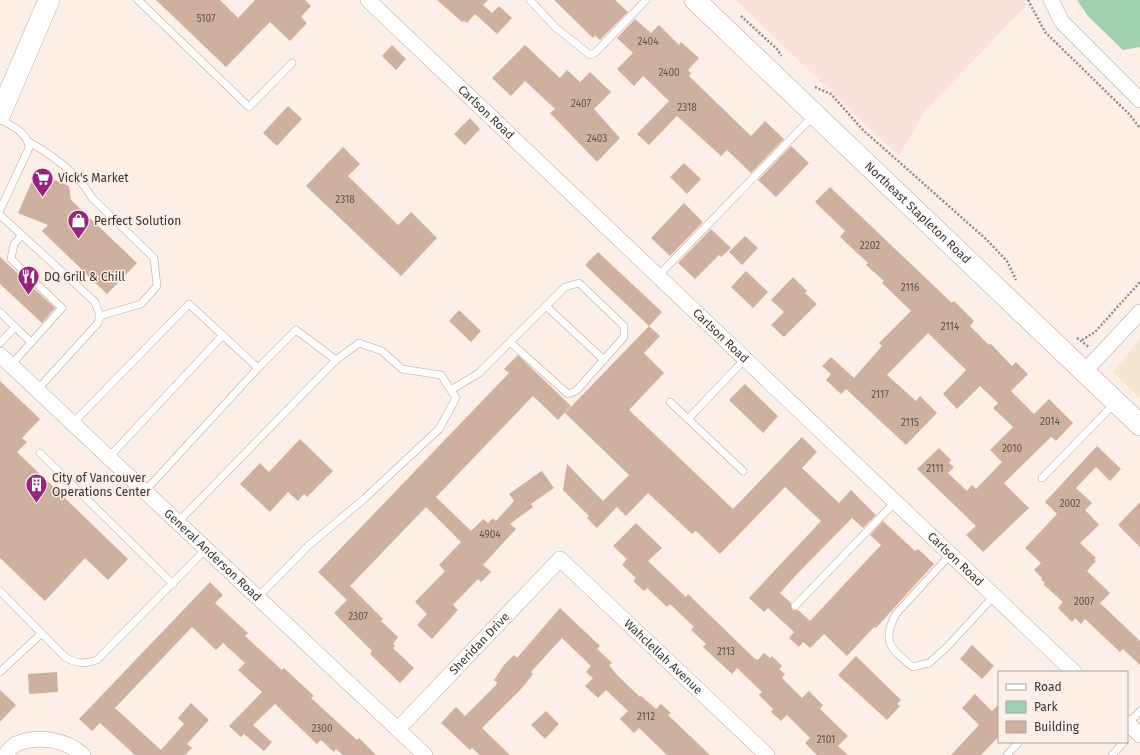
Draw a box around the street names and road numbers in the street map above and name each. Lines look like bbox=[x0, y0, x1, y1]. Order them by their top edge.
street label: Carlson Road bbox=[455, 83, 517, 142]
street label: Northeast Stapleton Road bbox=[862, 159, 973, 266]
street label: Carlson Road bbox=[690, 306, 752, 366]
street label: General Anderson Road bbox=[161, 506, 264, 604]
street label: Carlson Road bbox=[925, 529, 986, 589]
street label: Sheridan Drive bbox=[447, 610, 512, 677]
street label: Wahclellah Avenue bbox=[621, 616, 705, 697]

